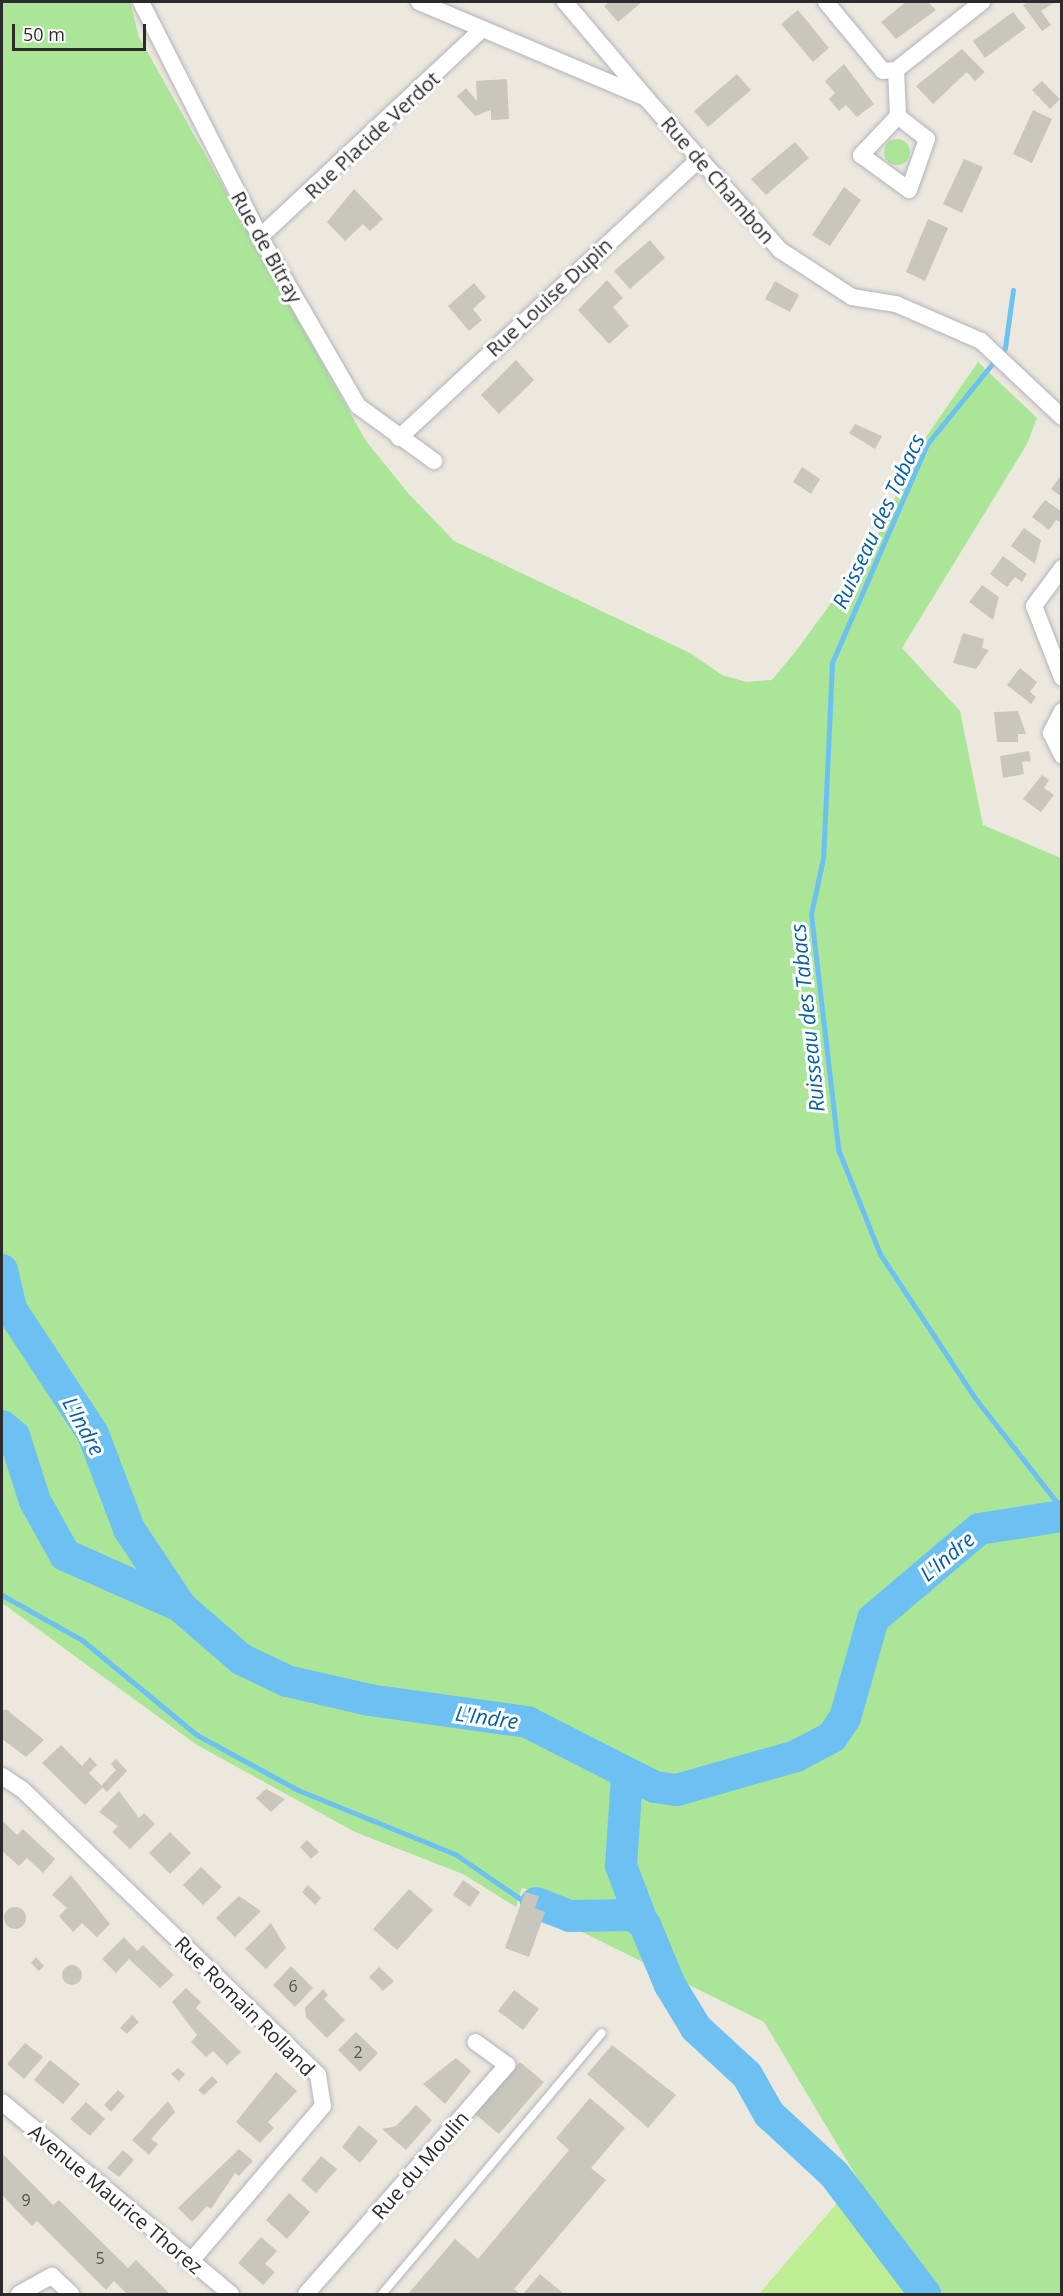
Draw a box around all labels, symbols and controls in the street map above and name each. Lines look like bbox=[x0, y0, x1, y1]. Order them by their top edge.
scale bar bbox=[15, 12, 148, 50]
text: 50 m bbox=[23, 22, 65, 46]
street label: Rue Placide Verdot bbox=[300, 66, 444, 204]
street label: Rue de Chambon bbox=[656, 111, 780, 249]
street label: Rue de Bitray bbox=[226, 187, 308, 307]
street label: Rue Louise Dupin bbox=[481, 233, 617, 361]
water label: Ruisseau des Tabacs bbox=[827, 430, 929, 612]
water label: Ruisseau des Tabacs bbox=[785, 922, 829, 1114]
water label: L'Indre bbox=[58, 1392, 110, 1460]
water label: L'Indre bbox=[915, 1526, 979, 1586]
water label: L'Indre bbox=[454, 1700, 520, 1734]
street label: Rue Romain Rolland bbox=[170, 1931, 320, 2081]
house number: 6 bbox=[288, 1976, 298, 1996]
house number: 2 bbox=[353, 2042, 363, 2062]
street label: Rue du Moulin bbox=[367, 2106, 473, 2224]
street label: Avenue Maurice Thorez bbox=[24, 2119, 208, 2279]
house number: 9 bbox=[21, 2190, 31, 2210]
house number: 5 bbox=[95, 2248, 105, 2268]

